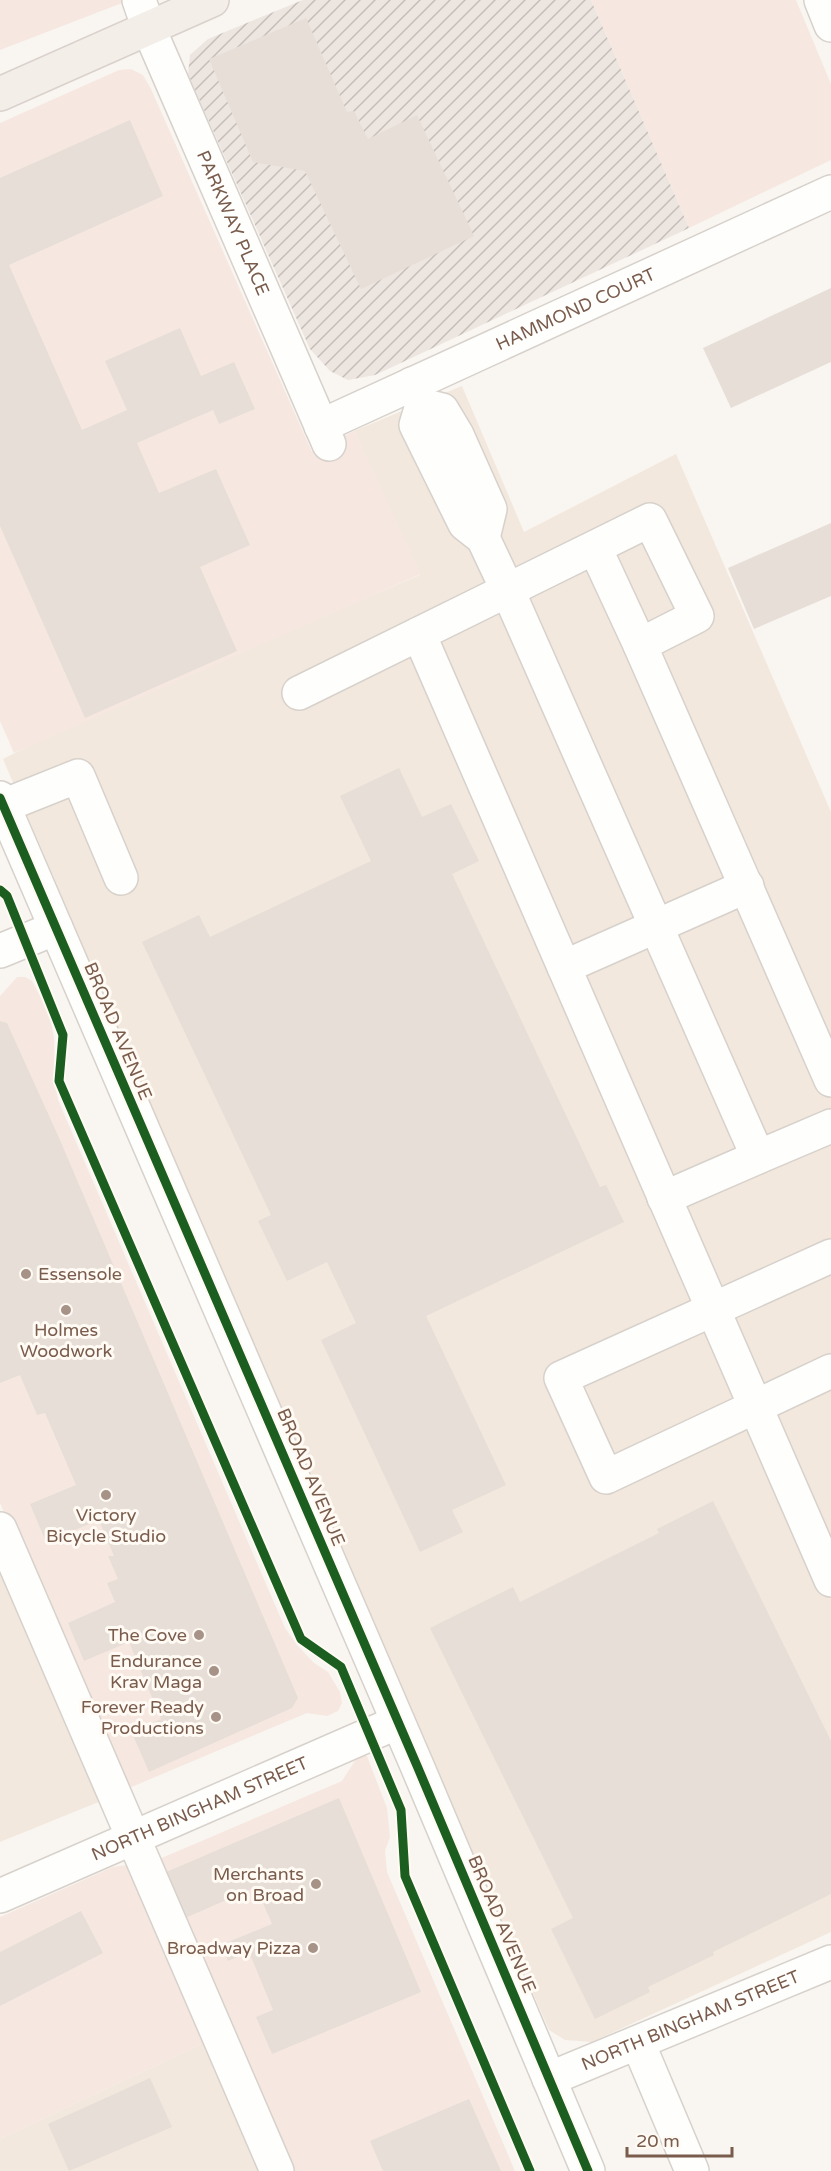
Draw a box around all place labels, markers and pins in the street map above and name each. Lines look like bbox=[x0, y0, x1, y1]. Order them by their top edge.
place label: Essensole bbox=[38, 1263, 122, 1285]
marker: Essensole bbox=[19, 1267, 33, 1281]
marker: Holmes Woodwork bbox=[59, 1303, 73, 1317]
place label: Holmes Woodwork bbox=[20, 1319, 112, 1362]
marker: Victory Bicycle Studio bbox=[99, 1488, 113, 1502]
place label: Victory Bicycle Studio bbox=[46, 1504, 166, 1547]
place label: The Cove bbox=[108, 1624, 187, 1646]
marker: The Cove bbox=[192, 1628, 206, 1642]
place label: Endurance Krav Maga bbox=[110, 1650, 202, 1693]
marker: Endurance Krav Maga bbox=[207, 1664, 221, 1678]
place label: Forever Ready Productions bbox=[81, 1696, 204, 1739]
marker: Forever Ready Productions bbox=[209, 1710, 223, 1724]
place label: Merchants on Broad bbox=[213, 1863, 304, 1906]
marker: Merchants on Broad bbox=[309, 1877, 323, 1891]
place label: Broadway Pizza bbox=[167, 1937, 301, 1959]
marker: Broadway Pizza bbox=[306, 1941, 320, 1955]

